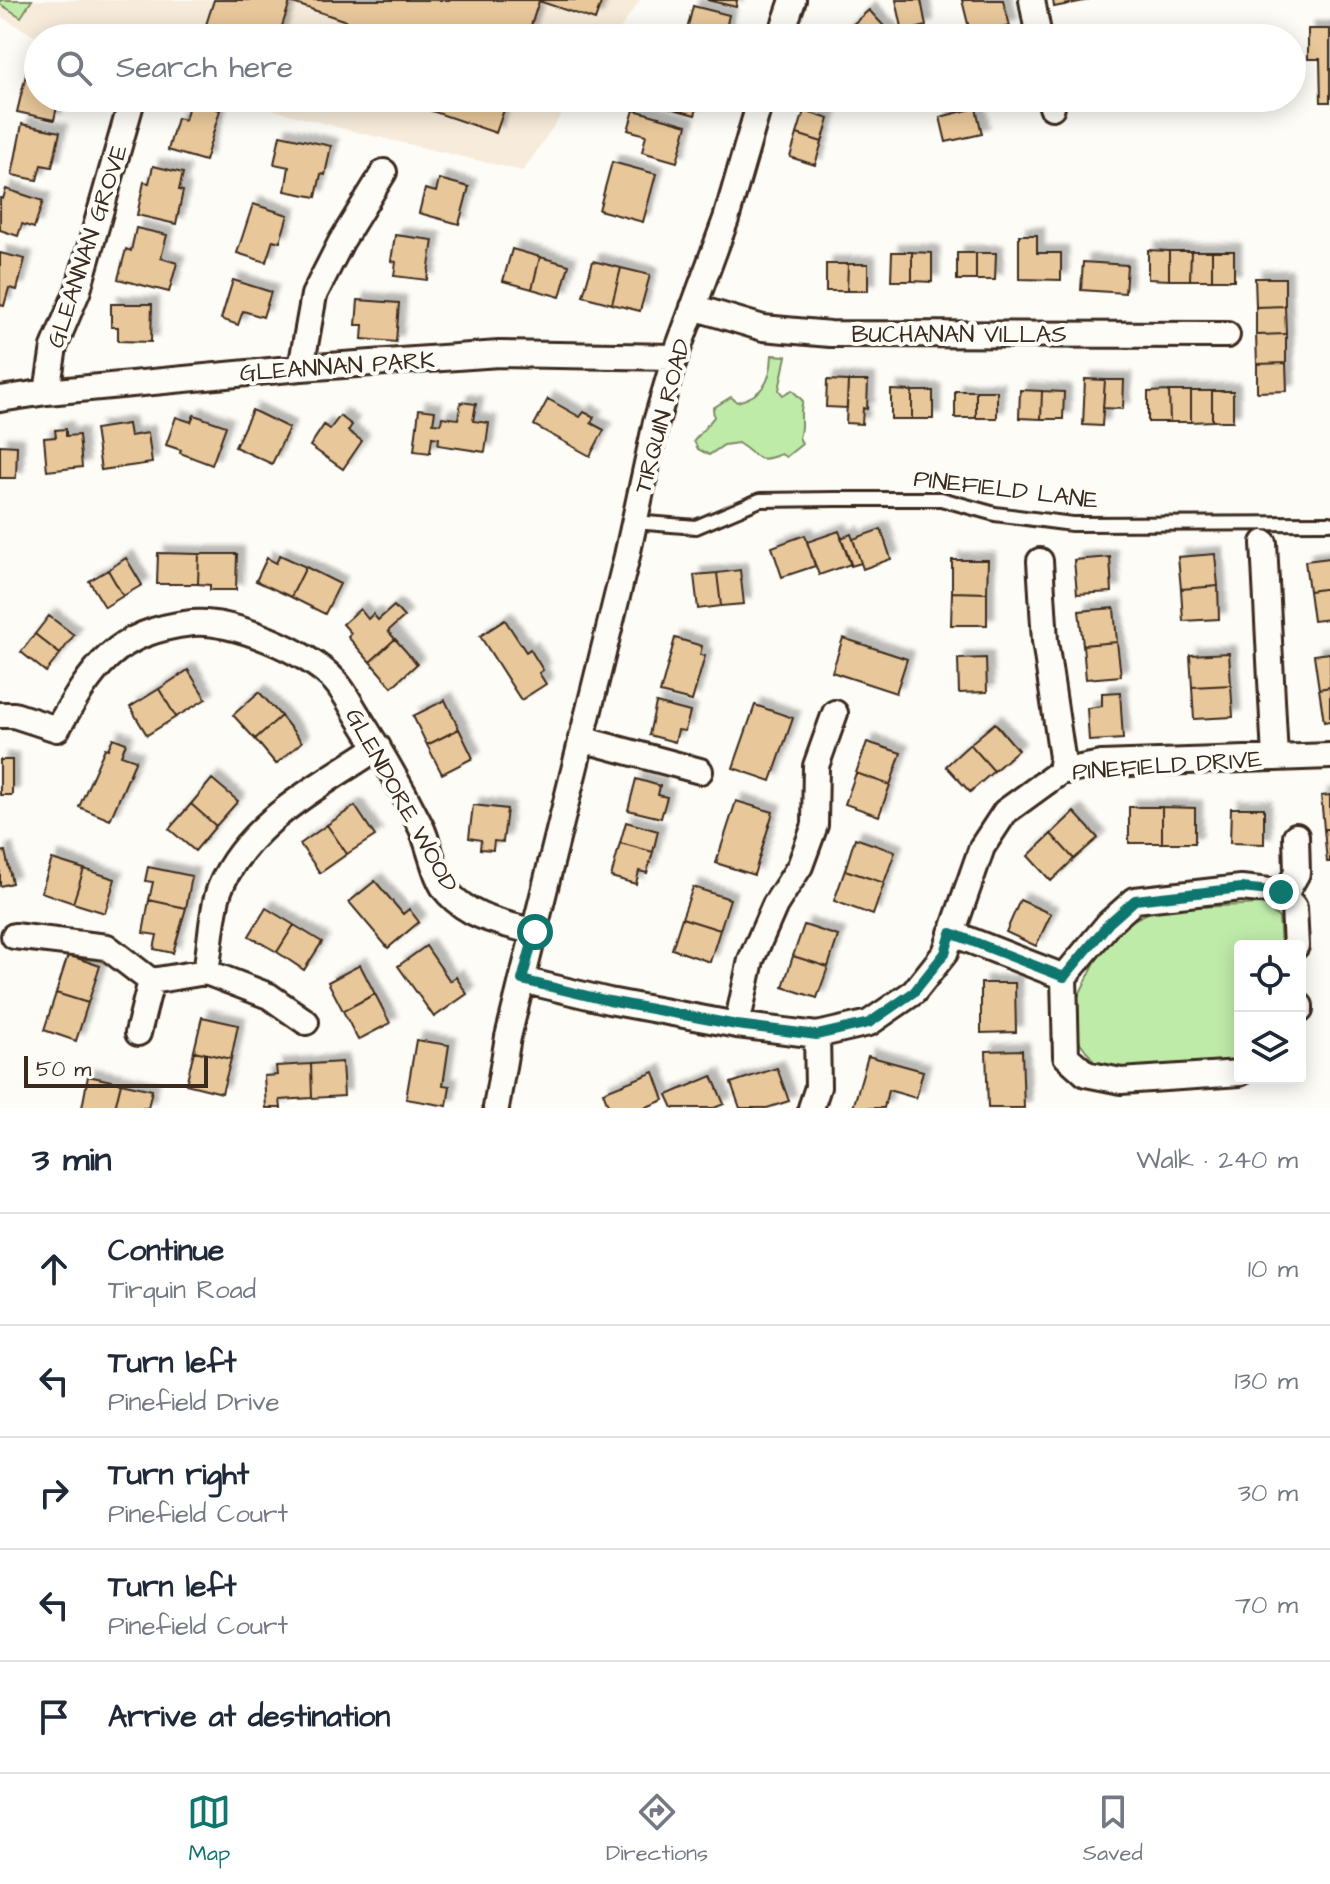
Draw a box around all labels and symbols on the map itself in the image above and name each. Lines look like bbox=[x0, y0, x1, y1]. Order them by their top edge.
street label: GLEANNAN GROVE bbox=[39, 140, 137, 352]
street label: BUCHANAN VILLAS bbox=[851, 318, 1067, 352]
street label: TIRQUIN ROAD bbox=[626, 335, 700, 497]
street label: GLEANNAN PARK bbox=[238, 343, 436, 391]
street label: PINEFIELD LANE bbox=[912, 462, 1100, 518]
street label: GLENDORE WOOD bbox=[336, 702, 466, 899]
street label: PINEFIELD DRIVE bbox=[1071, 742, 1263, 790]
route end bbox=[1263, 874, 1299, 910]
route start bbox=[517, 914, 553, 950]
scale bar bbox=[24, 1052, 208, 1088]

